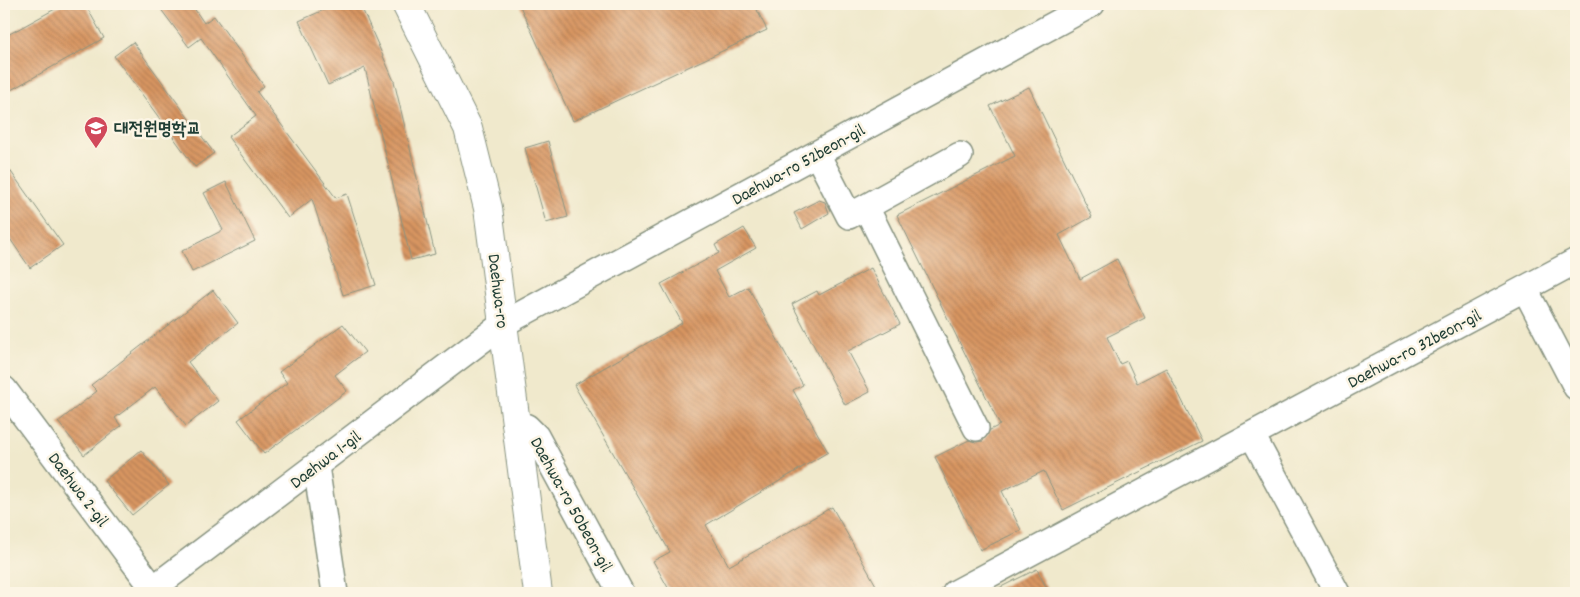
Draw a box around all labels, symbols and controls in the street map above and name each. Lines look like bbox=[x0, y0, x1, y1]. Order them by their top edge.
school or university icon: 대전원명학교 bbox=[83, 115, 109, 149]
place label: 대전원명학교 bbox=[114, 118, 201, 143]
street label: Daehwa-ro 52beon-gil bbox=[728, 119, 871, 213]
street label: Daehwa-ro bbox=[480, 253, 513, 330]
street label: Daehwa-ro 32beon-gil bbox=[1344, 304, 1487, 396]
street label: Daehwa 1-gil bbox=[286, 425, 368, 496]
street label: Daehwa-ro 50beon-gil bbox=[522, 433, 618, 578]
street label: Daehwa 2-gil bbox=[41, 448, 114, 534]

